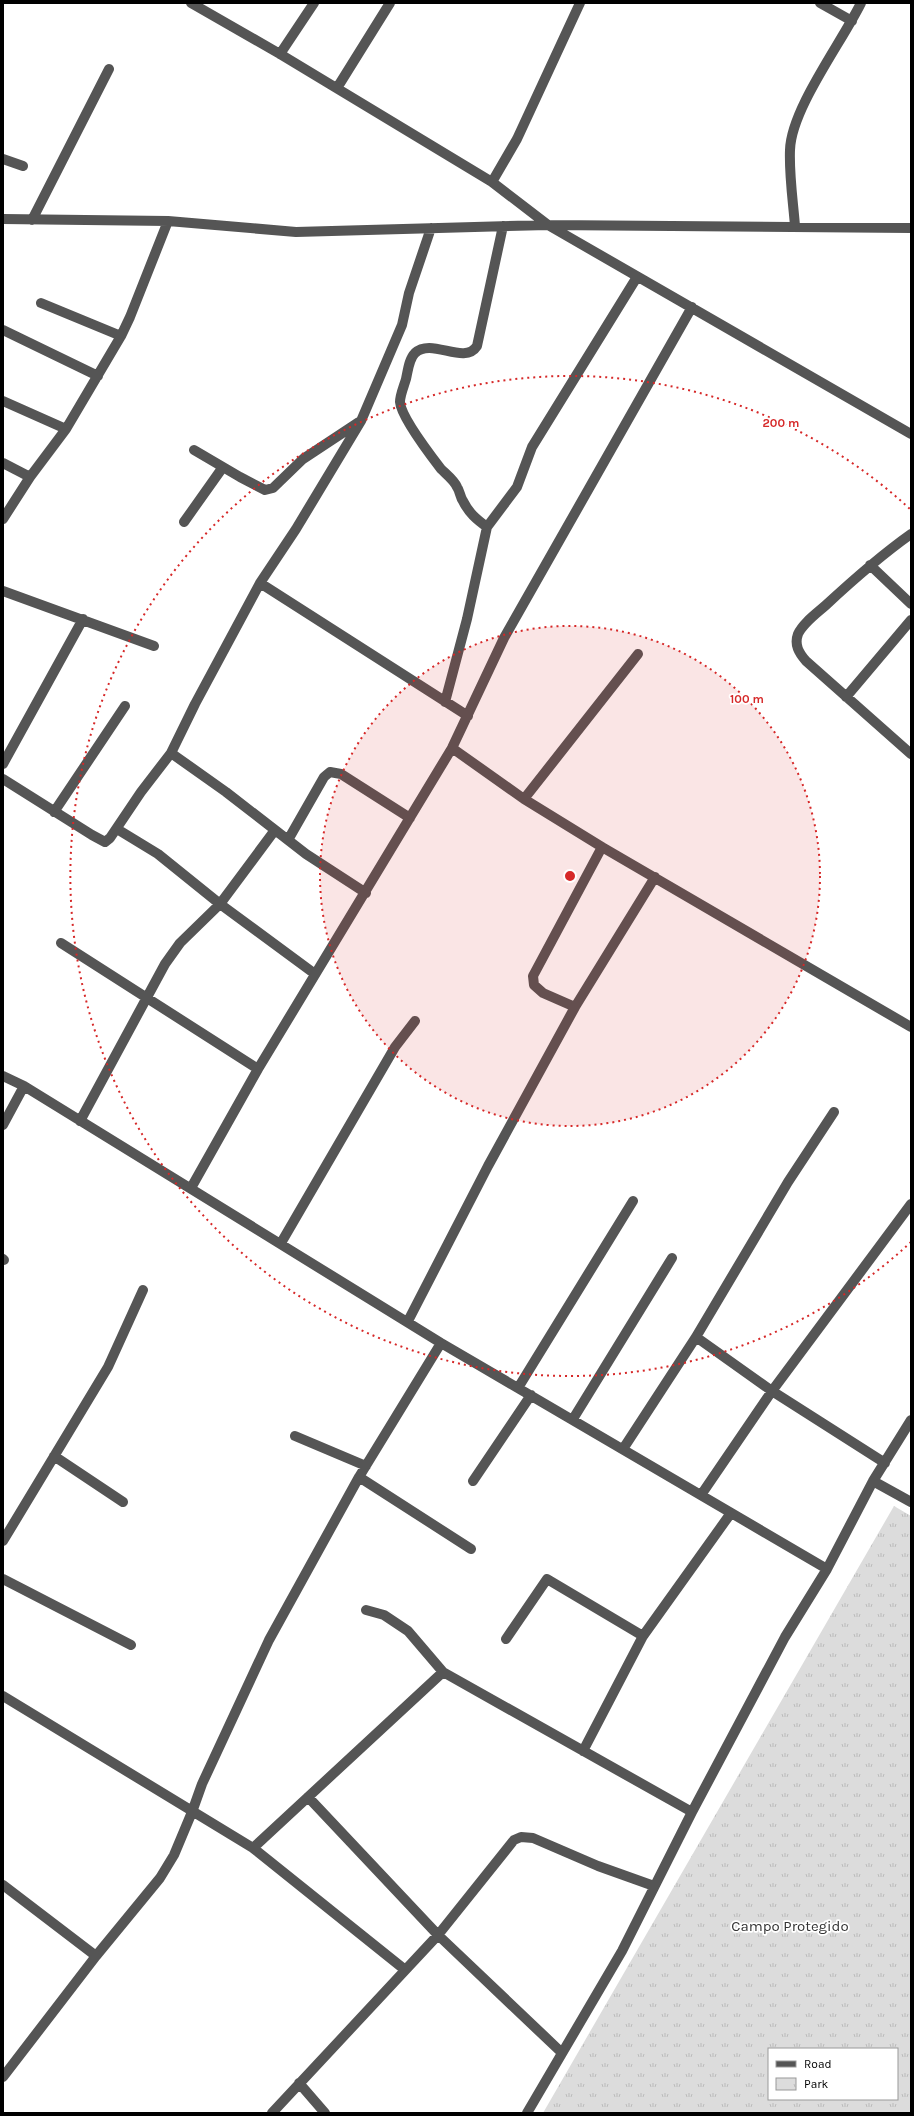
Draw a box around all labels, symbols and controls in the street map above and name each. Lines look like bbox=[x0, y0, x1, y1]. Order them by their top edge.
text: 200 m bbox=[763, 416, 799, 430]
text: 100 m bbox=[730, 692, 764, 706]
centre of rings bbox=[563, 869, 577, 883]
park label: Campo Protegido bbox=[731, 1917, 849, 1935]
legend bbox=[768, 2048, 898, 2100]
text: Road bbox=[804, 2057, 832, 2071]
text: Park bbox=[804, 2077, 829, 2091]

